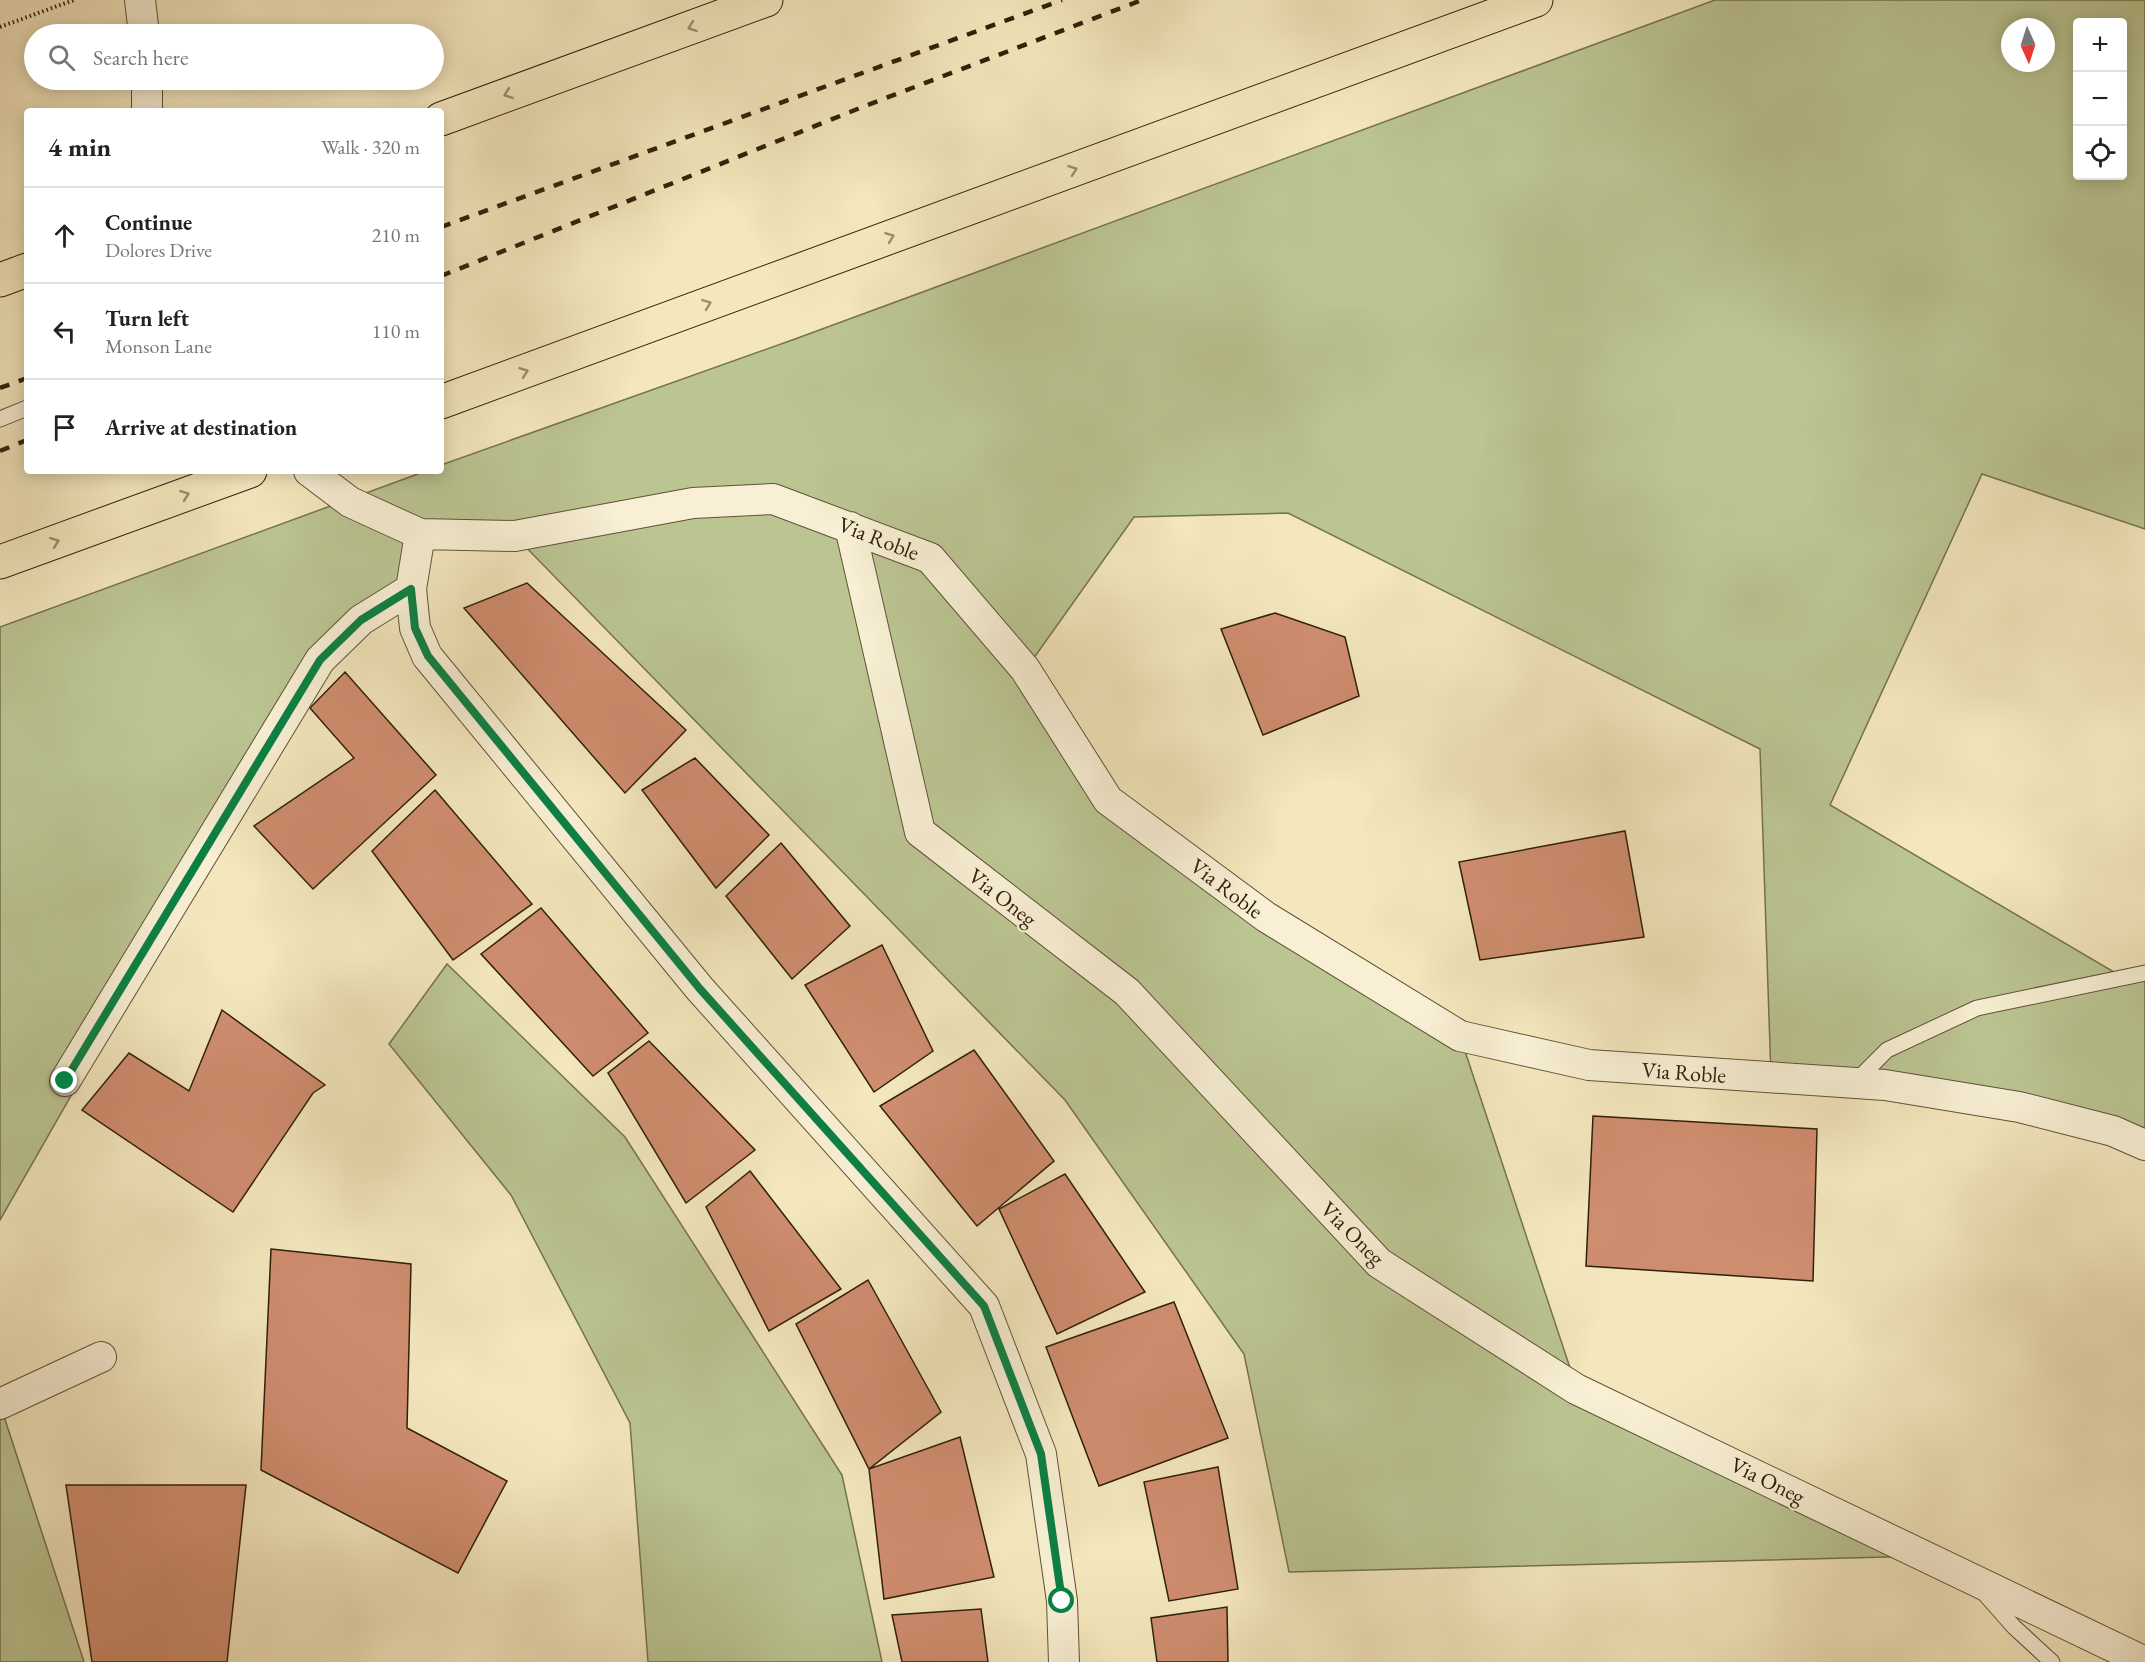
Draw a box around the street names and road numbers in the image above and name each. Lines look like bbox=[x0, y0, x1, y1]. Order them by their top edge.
street label: Via Roble bbox=[834, 510, 924, 567]
street label: Via Roble bbox=[1184, 851, 1269, 926]
street label: Via Oneg bbox=[962, 862, 1043, 934]
street label: Via Roble bbox=[1641, 1055, 1727, 1090]
street label: Via Oneg bbox=[1314, 1195, 1391, 1272]
street label: Via Oneg bbox=[1726, 1450, 1810, 1511]

